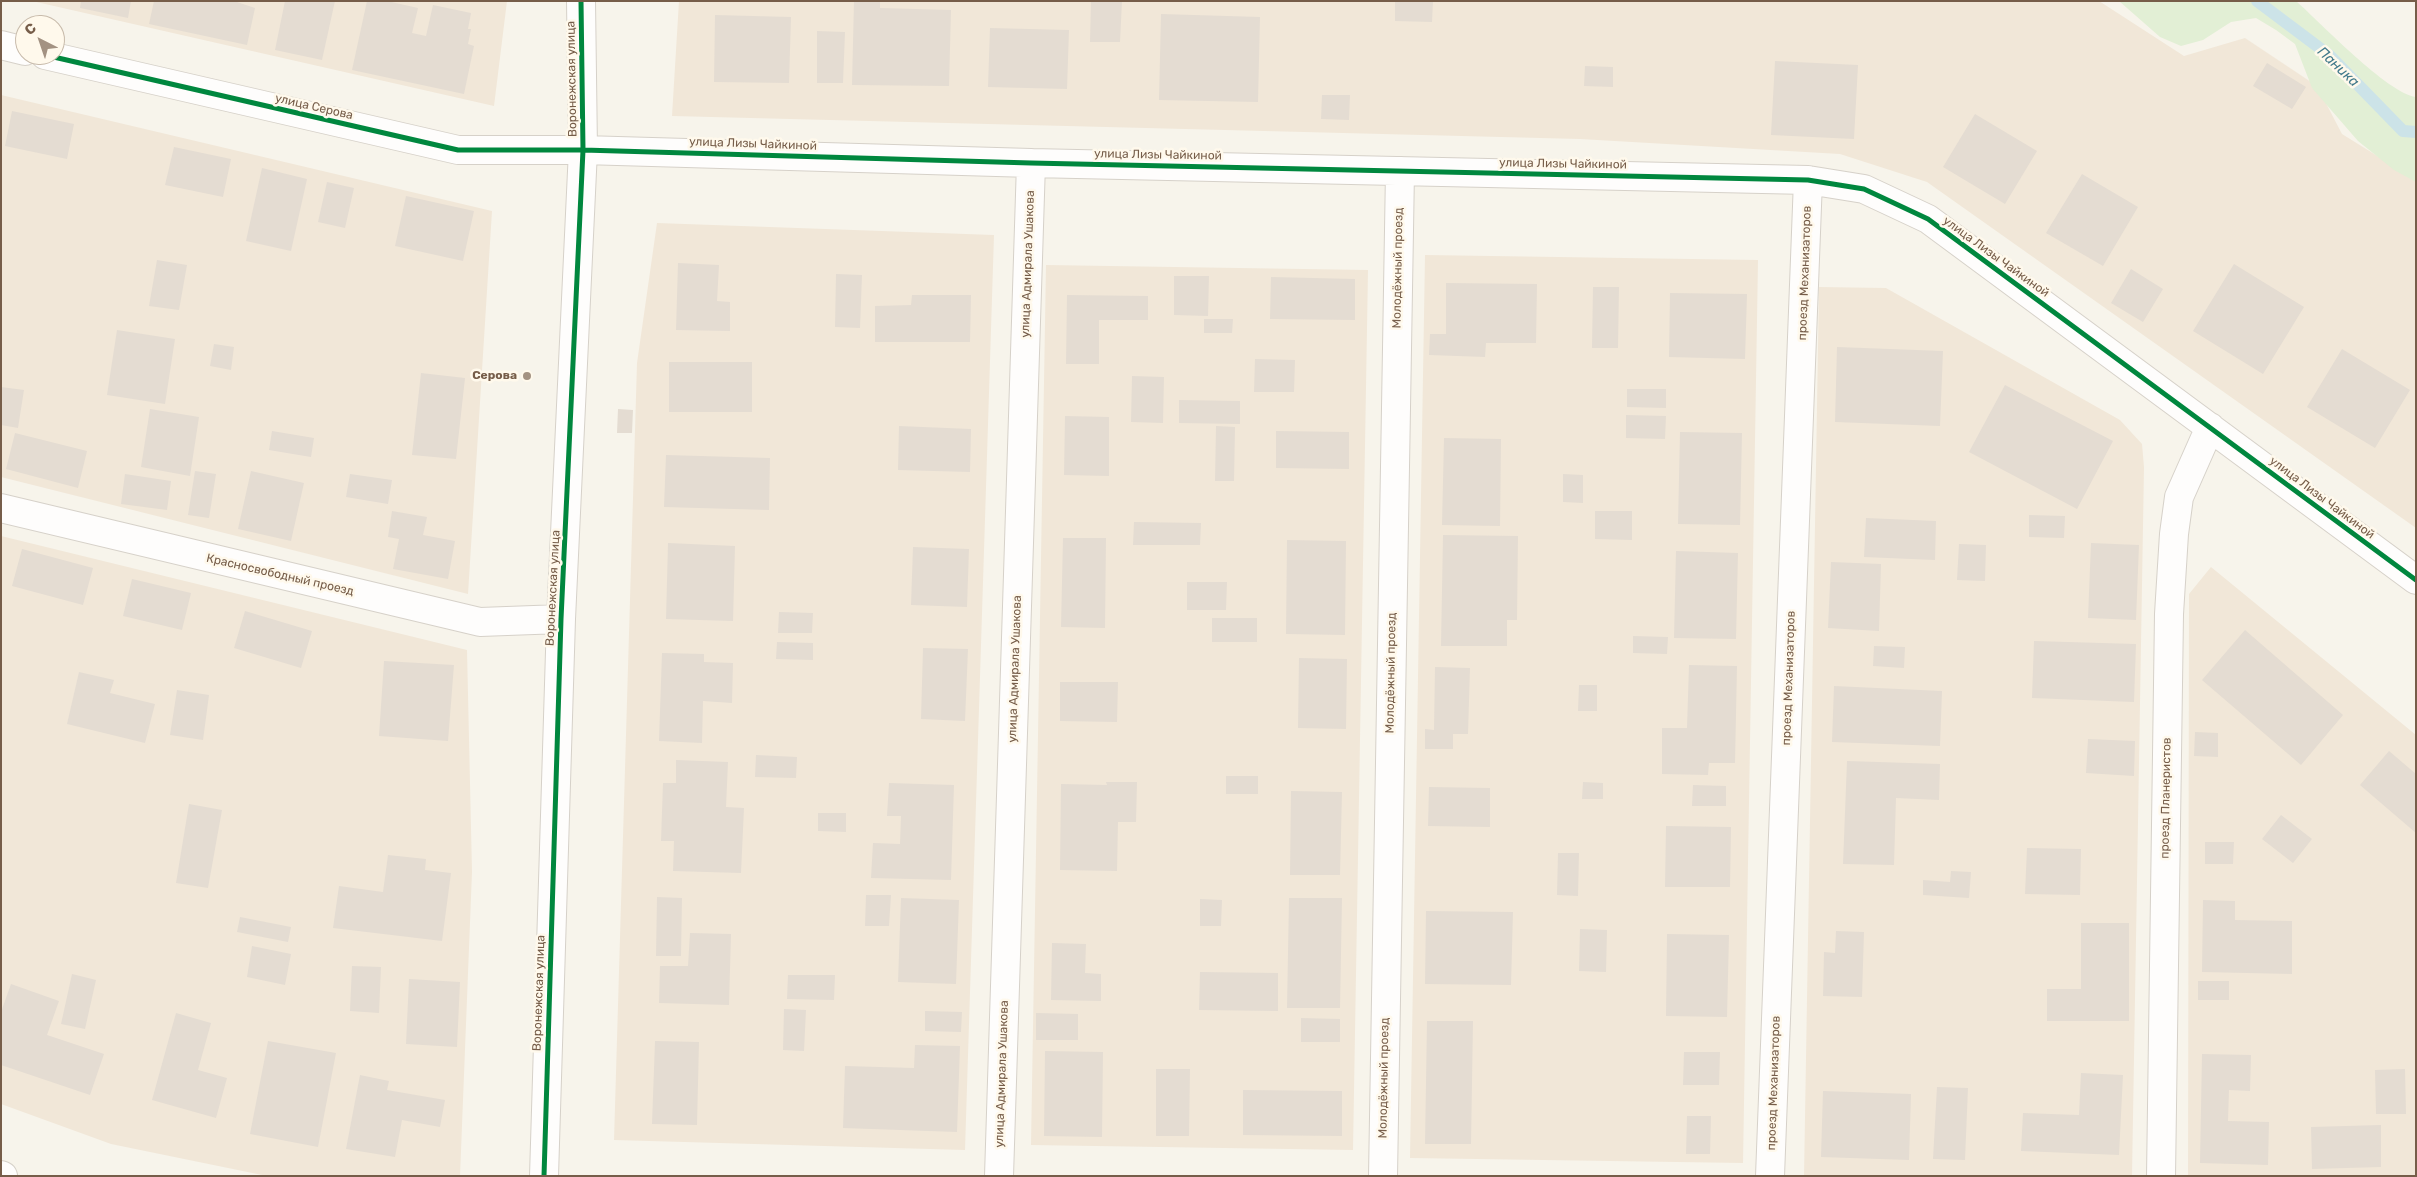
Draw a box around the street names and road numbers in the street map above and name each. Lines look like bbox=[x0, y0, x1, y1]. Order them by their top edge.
street label: Воронежская улица bbox=[564, 21, 580, 137]
street label: улица Серова bbox=[274, 91, 354, 123]
street label: улица Лизы Чайкиной bbox=[689, 135, 817, 153]
street label: улица Лизы Чайкиной bbox=[1094, 147, 1222, 163]
street label: улица Лизы Чайкиной bbox=[1499, 156, 1627, 172]
street label: улица Адмирала Ушакова bbox=[1018, 190, 1038, 338]
street label: проезд Механизаторов bbox=[1795, 205, 1815, 341]
street label: Молодёжный проезд bbox=[1390, 207, 1406, 329]
street label: улица Лизы Чайкиной bbox=[1940, 214, 2052, 300]
street label: улица Лизы Чайкиной bbox=[2267, 454, 2377, 542]
street label: Воронежская улица bbox=[543, 530, 563, 646]
street label: Красносвободный проезд bbox=[205, 551, 355, 599]
street label: улица Адмирала Ушакова bbox=[1005, 595, 1025, 743]
street label: проезд Механизаторов bbox=[1779, 610, 1799, 746]
street label: Молодёжный проезд bbox=[1383, 612, 1399, 734]
street label: проезд Планеристов bbox=[2158, 737, 2174, 859]
street label: Воронежская улица bbox=[530, 935, 548, 1051]
street label: улица Адмирала Ушакова bbox=[992, 1000, 1012, 1148]
street label: проезд Механизаторов bbox=[1764, 1015, 1784, 1151]
street label: Молодёжный проезд bbox=[1376, 1017, 1392, 1139]

